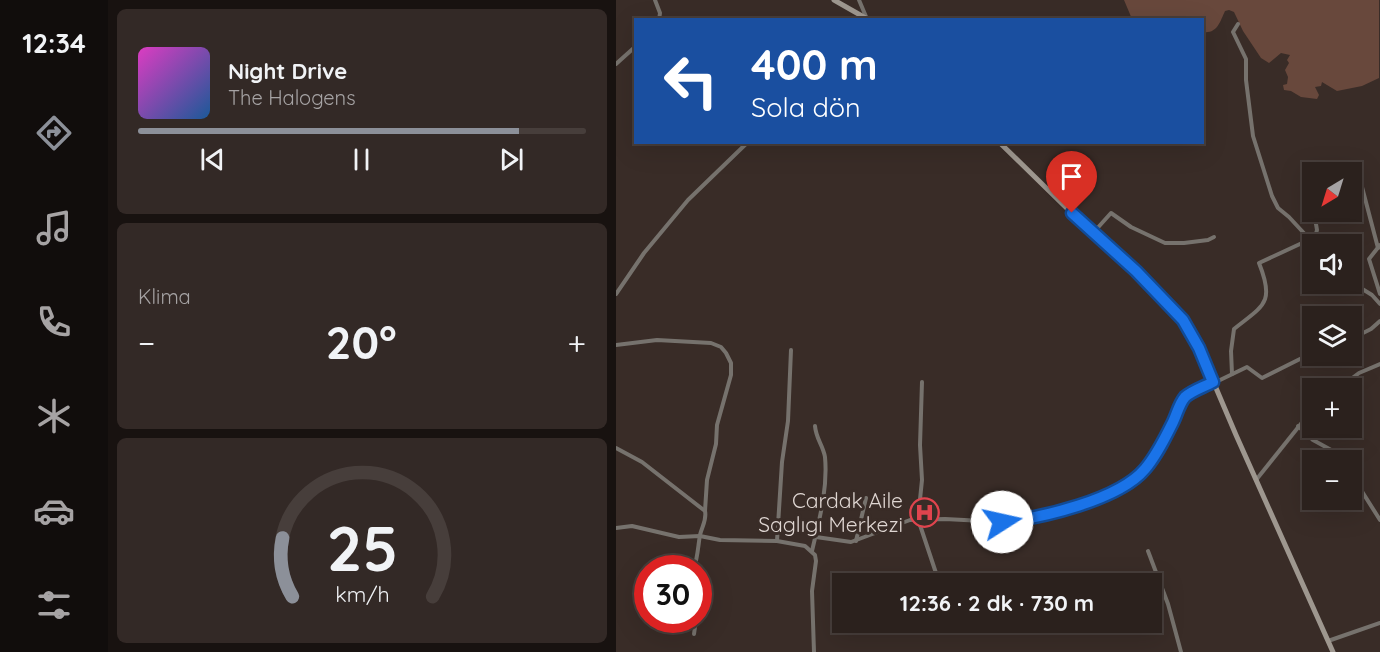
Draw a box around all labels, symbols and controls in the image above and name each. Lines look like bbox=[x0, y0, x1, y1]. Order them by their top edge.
text: 12:34 bbox=[22, 26, 86, 60]
text: 400 m bbox=[751, 38, 878, 91]
icon: left bbox=[652, 42, 730, 120]
text: Night Drive bbox=[228, 57, 347, 85]
text: The Halogens bbox=[228, 85, 356, 110]
text: Sola dön bbox=[751, 90, 861, 124]
icon: directions bbox=[33, 112, 75, 154]
icon: previous bbox=[196, 143, 229, 176]
icon: pause bbox=[345, 143, 378, 176]
icon: next bbox=[495, 143, 528, 176]
pin bbox=[1046, 151, 1097, 213]
icon: arrive bbox=[1055, 160, 1088, 193]
north arrow bbox=[1302, 162, 1362, 222]
map controls bbox=[1302, 162, 1362, 510]
icon: music bbox=[33, 207, 75, 249]
button: sound bbox=[1302, 234, 1362, 294]
text: Klima bbox=[138, 284, 191, 309]
icon: phone bbox=[33, 301, 75, 343]
button: layers bbox=[1302, 306, 1362, 366]
text: 20° bbox=[326, 314, 397, 370]
text: − bbox=[138, 322, 155, 363]
text: + bbox=[567, 322, 586, 363]
button: + bbox=[1302, 378, 1362, 438]
icon: climate bbox=[33, 395, 75, 437]
button: − bbox=[1302, 450, 1362, 510]
place label: Cardak Aile Saglıgı Merkezi bbox=[758, 487, 903, 537]
icon: car bbox=[33, 490, 75, 532]
position arrow bbox=[970, 490, 1034, 554]
hospital icon: Cardak Aile Saglıgı Merkezi bbox=[908, 496, 940, 528]
text: 25 bbox=[326, 510, 398, 588]
speed limit sign: 30 bbox=[634, 555, 712, 633]
text: km/h bbox=[335, 582, 389, 608]
icon: filters bbox=[33, 584, 75, 626]
text: 12:36 · 2 dk · 730 m bbox=[900, 589, 1094, 617]

